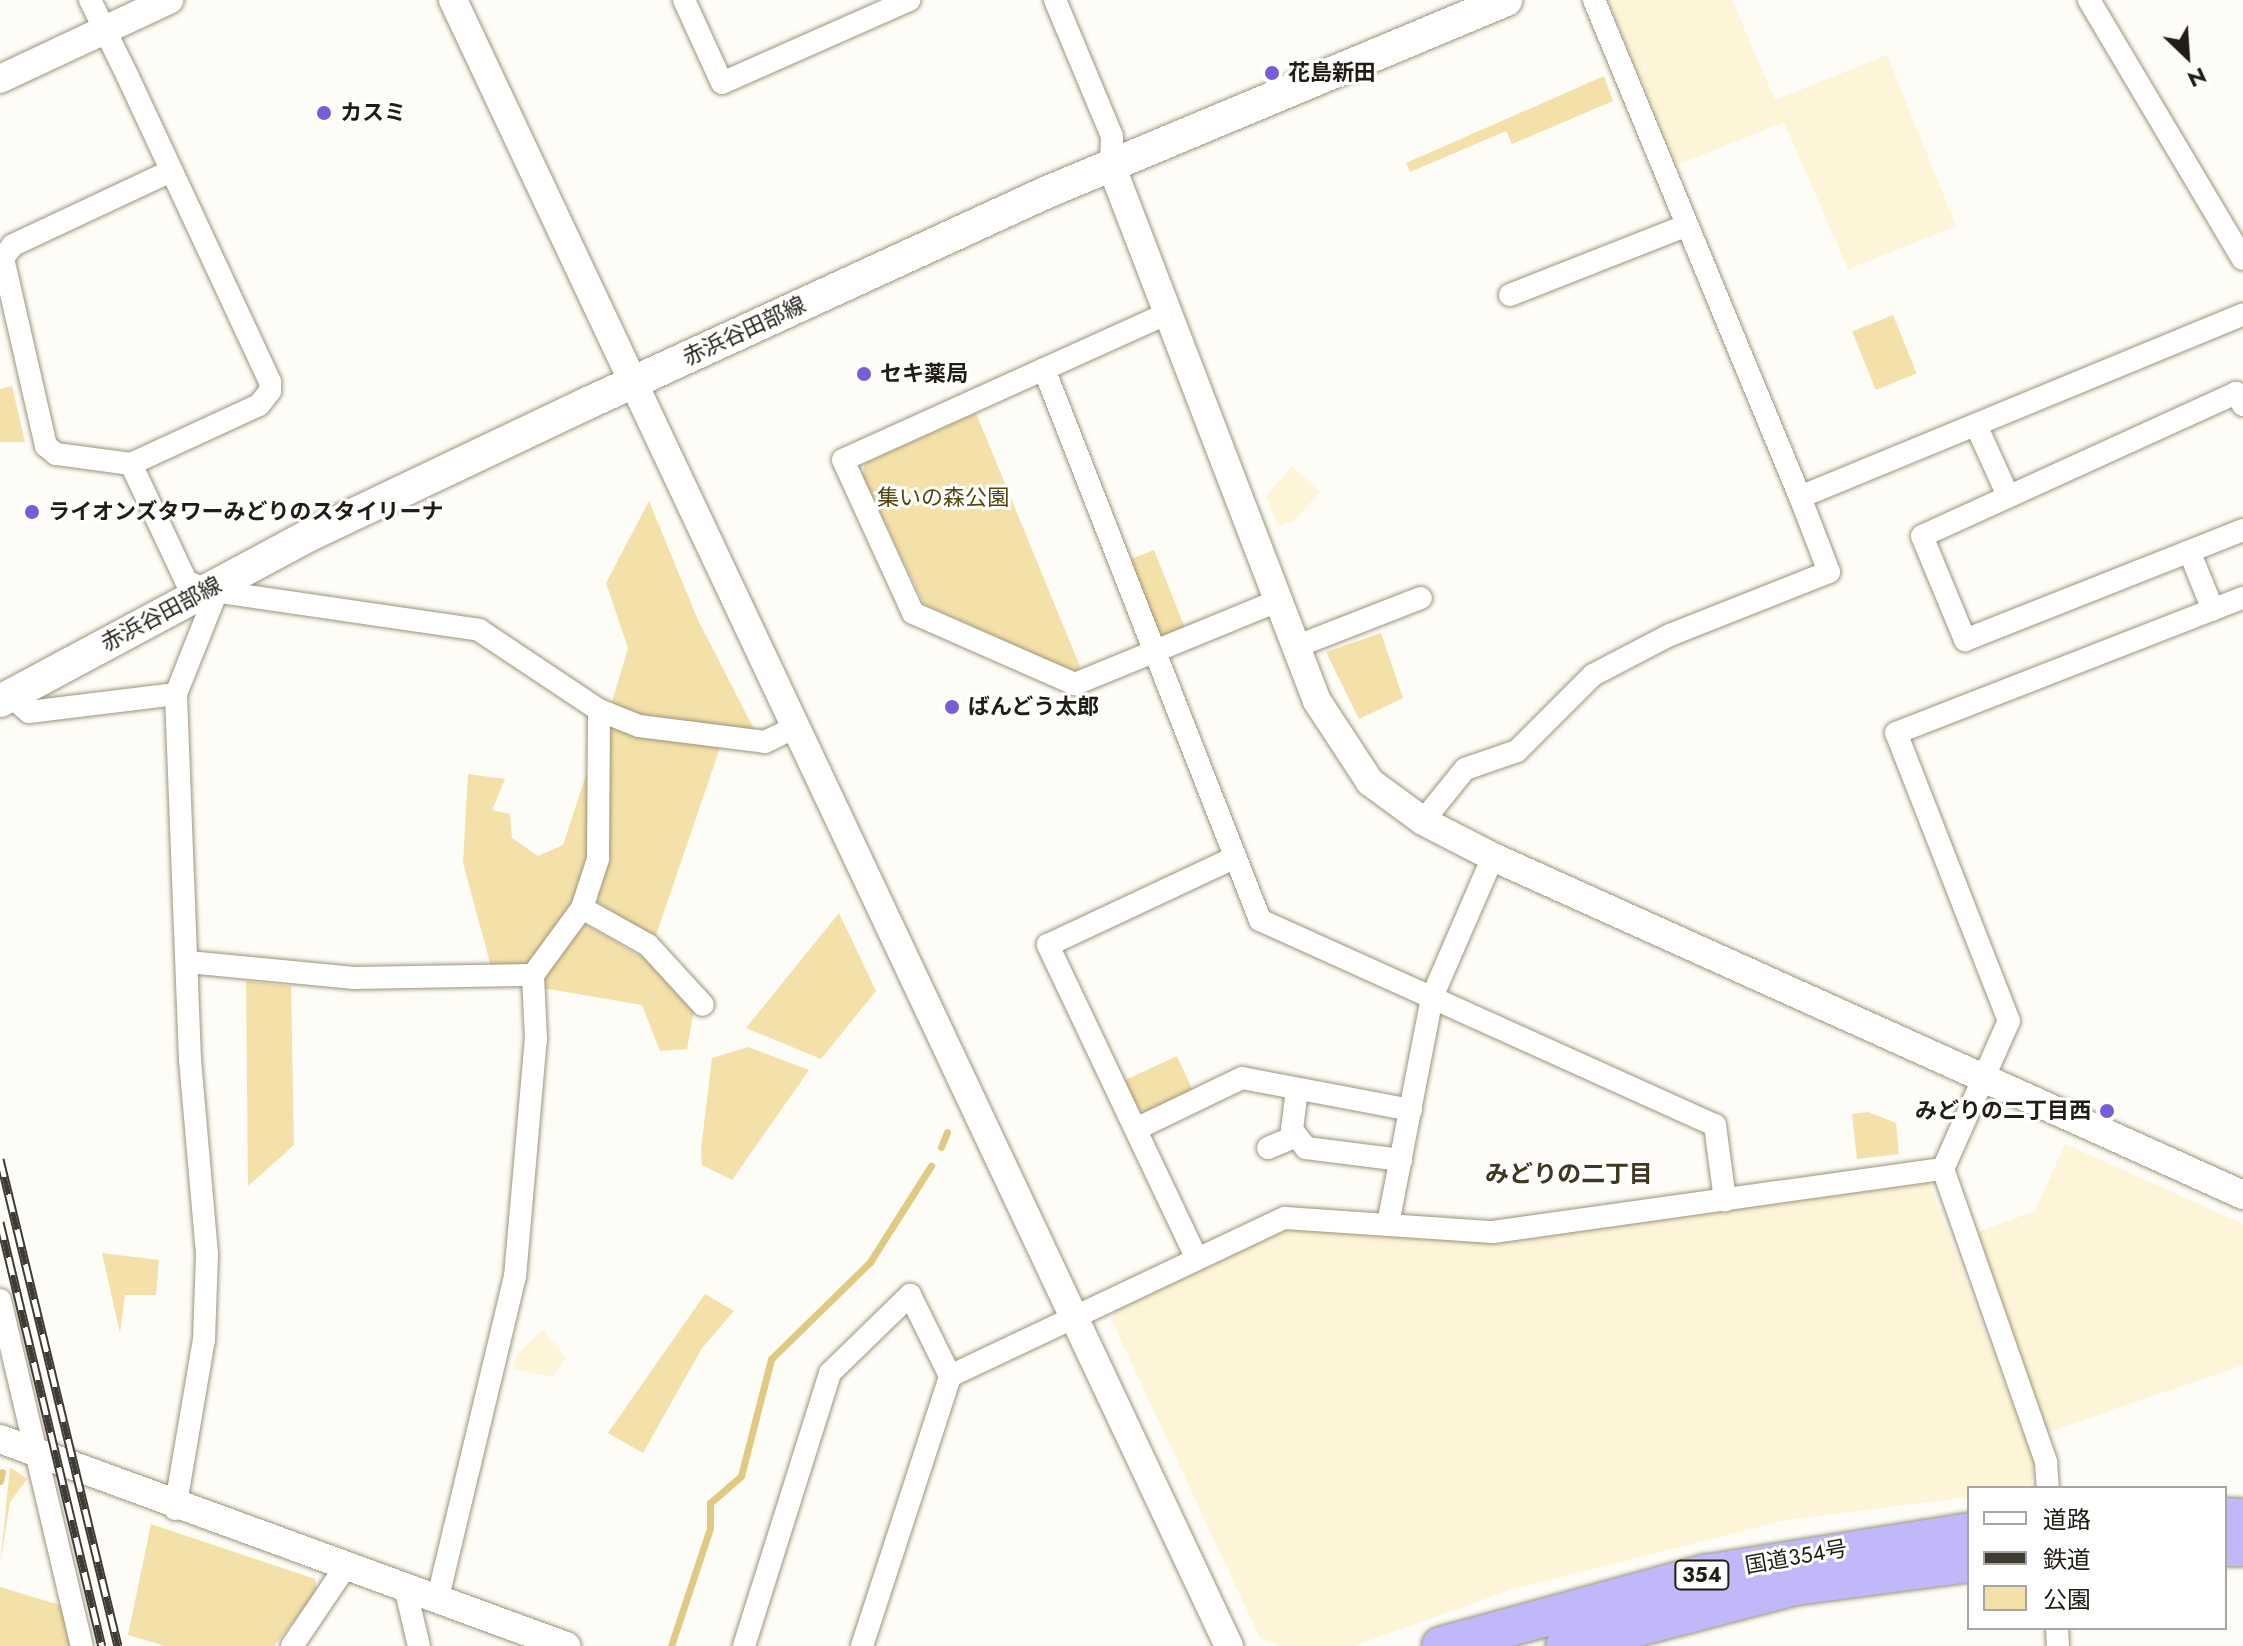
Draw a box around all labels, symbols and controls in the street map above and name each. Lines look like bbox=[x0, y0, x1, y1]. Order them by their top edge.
north arrow bbox=[2147, 16, 2227, 96]
place label: 花島新田 bbox=[1288, 60, 1376, 86]
text: N bbox=[2182, 60, 2212, 96]
marker: 花島新田 bbox=[1263, 64, 1281, 82]
place label: カスミ bbox=[340, 100, 406, 126]
marker: カスミ bbox=[315, 104, 333, 122]
street label: 赤浜谷田部線 bbox=[679, 291, 809, 371]
place label: セキ薬局 bbox=[880, 361, 968, 387]
marker: セキ薬局 bbox=[855, 365, 873, 383]
park label: 集いの森公園 bbox=[877, 485, 1009, 511]
place label: ライオンズタワーみどりのスタイリーナ bbox=[48, 499, 444, 525]
marker: ライオンズタワーみどりのスタイリーナ bbox=[23, 503, 41, 521]
street label: 赤浜谷田部線 bbox=[97, 571, 225, 657]
place label: ばんどう太郎 bbox=[968, 694, 1100, 720]
marker: ばんどう太郎 bbox=[943, 698, 961, 716]
place label: みどりの二丁目西 bbox=[1915, 1098, 2091, 1124]
marker: みどりの二丁目西 bbox=[2098, 1102, 2116, 1120]
district label: みどりの二丁目 bbox=[1485, 1160, 1653, 1188]
legend bbox=[1967, 1486, 2227, 1630]
text: 道路 bbox=[2043, 1502, 2091, 1537]
street label: 国道354号 bbox=[1743, 1535, 1849, 1579]
text: 鉄道 bbox=[2043, 1542, 2091, 1577]
road number: 354 bbox=[1674, 1559, 1730, 1591]
text: 公園 bbox=[2043, 1582, 2091, 1617]

